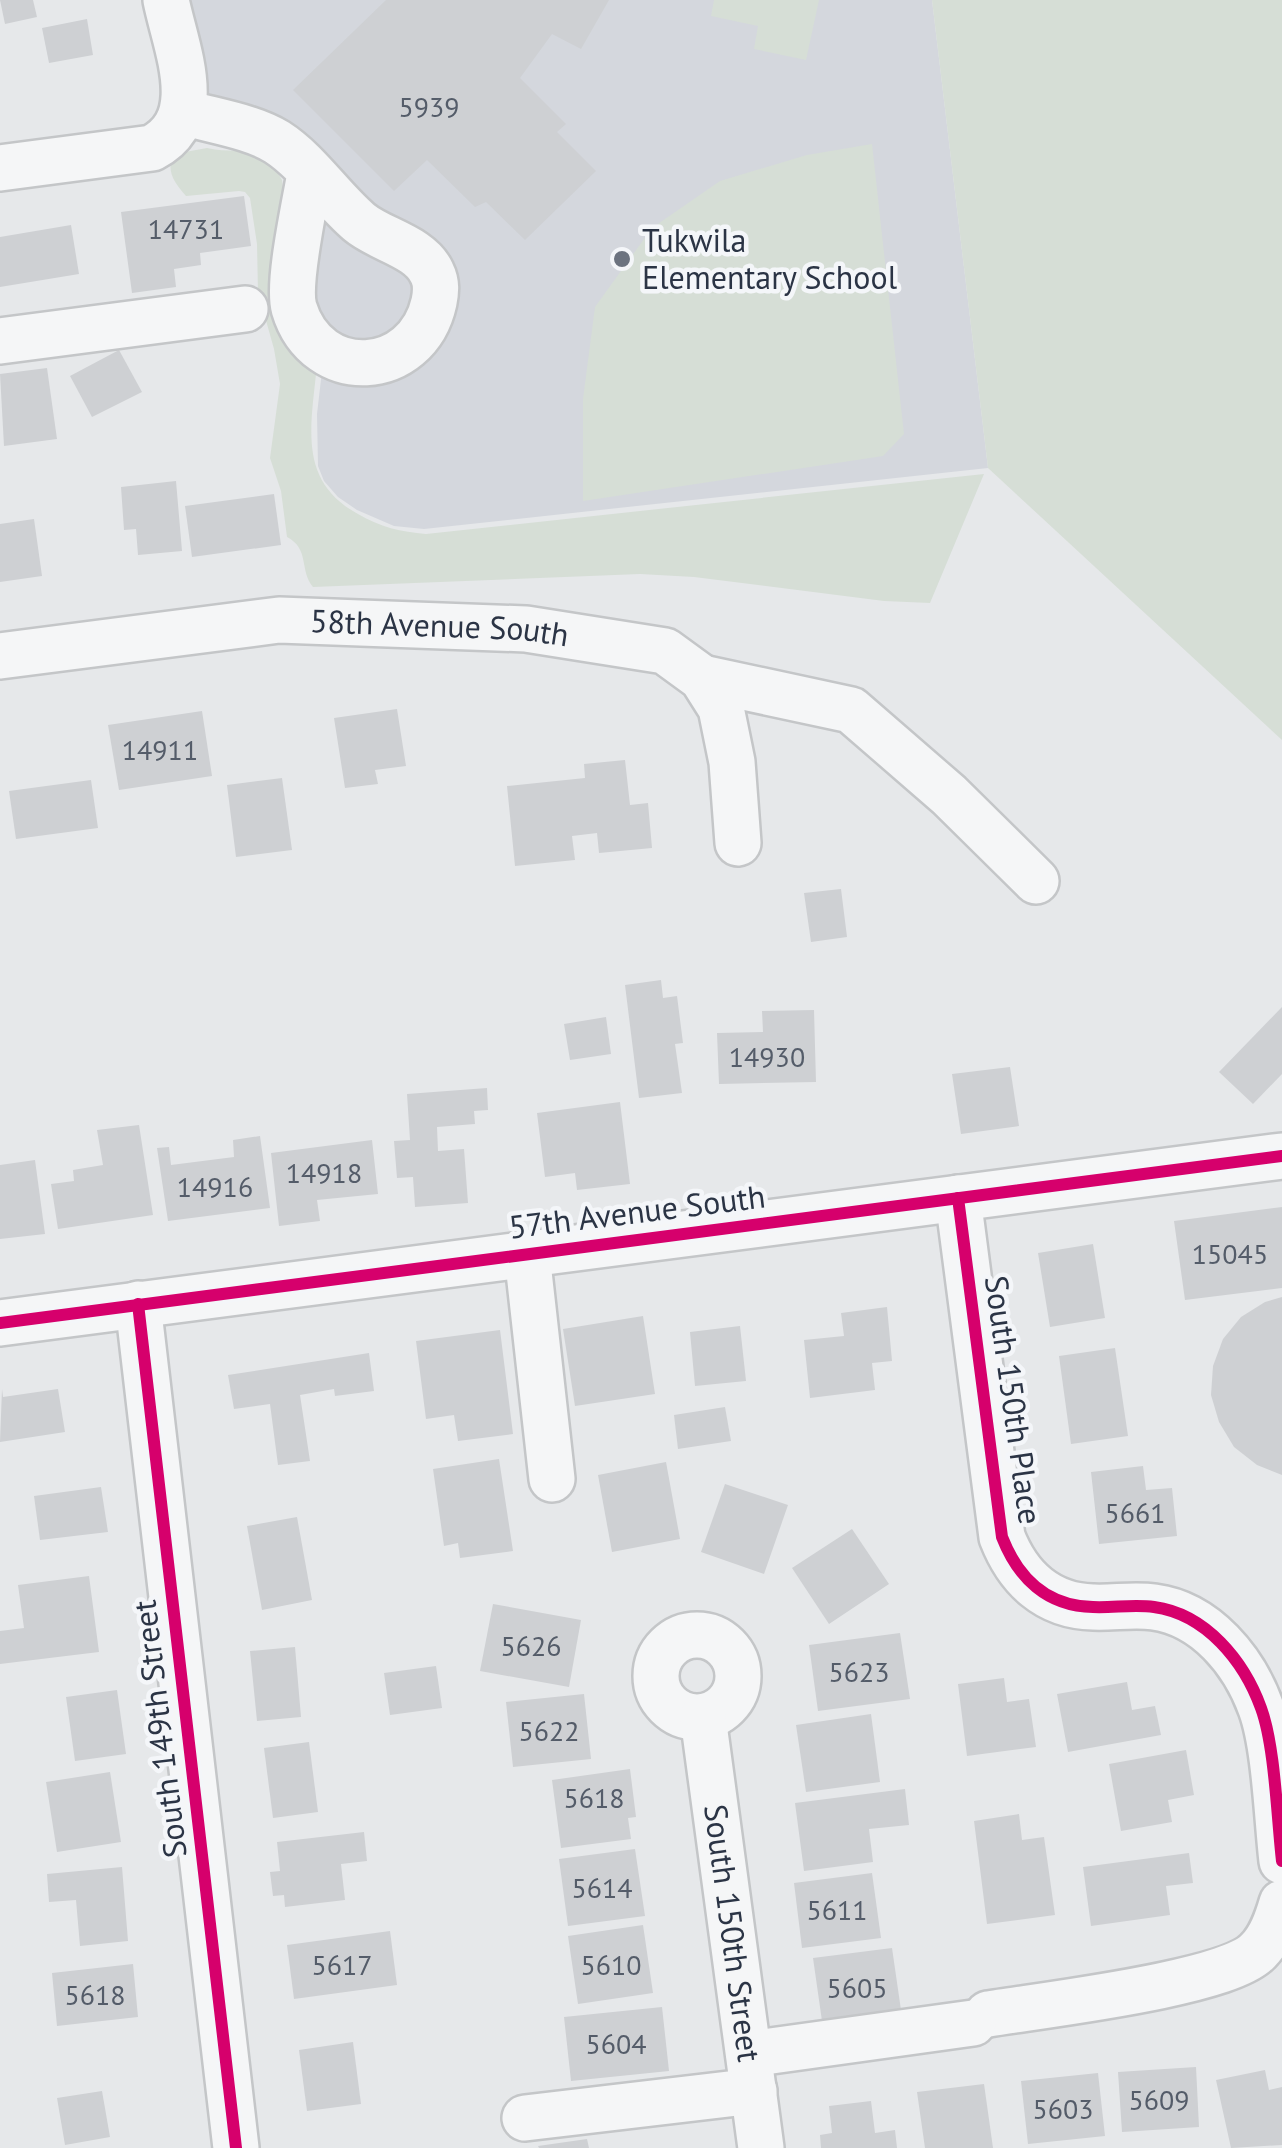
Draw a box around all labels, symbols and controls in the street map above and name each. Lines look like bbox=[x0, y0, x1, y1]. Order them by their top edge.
house number: 5939 bbox=[398, 88, 460, 125]
house number: 14731 bbox=[148, 210, 224, 247]
place label: Tukwila Elementary School bbox=[642, 219, 898, 298]
marker: Tukwila Elementary School bbox=[611, 248, 633, 270]
street label: 58th Avenue South bbox=[309, 599, 572, 655]
house number: 14911 bbox=[122, 731, 198, 768]
house number: 14930 bbox=[729, 1038, 805, 1075]
house number: 14918 bbox=[286, 1154, 362, 1191]
house number: 14916 bbox=[177, 1168, 253, 1205]
street label: 57th Avenue South bbox=[506, 1174, 768, 1248]
house number: 15045 bbox=[1192, 1235, 1268, 1272]
street label: South 150th Place bbox=[976, 1273, 1052, 1527]
house number: 5661 bbox=[1104, 1494, 1166, 1531]
street label: South 149th Street bbox=[122, 1598, 196, 1860]
house number: 5626 bbox=[500, 1627, 562, 1664]
house number: 5623 bbox=[828, 1653, 890, 1690]
house number: 5622 bbox=[518, 1712, 580, 1749]
house number: 5618 bbox=[563, 1779, 625, 1816]
street label: South 150th Street bbox=[695, 1802, 771, 2064]
house number: 5614 bbox=[571, 1869, 633, 1906]
house number: 5611 bbox=[806, 1891, 868, 1928]
house number: 5617 bbox=[311, 1946, 373, 1983]
house number: 5610 bbox=[580, 1946, 642, 1983]
house number: 5605 bbox=[826, 1969, 888, 2006]
house number: 5618 bbox=[64, 1976, 126, 2013]
house number: 5604 bbox=[585, 2025, 647, 2062]
house number: 5609 bbox=[1128, 2081, 1190, 2118]
house number: 5603 bbox=[1032, 2090, 1094, 2127]

